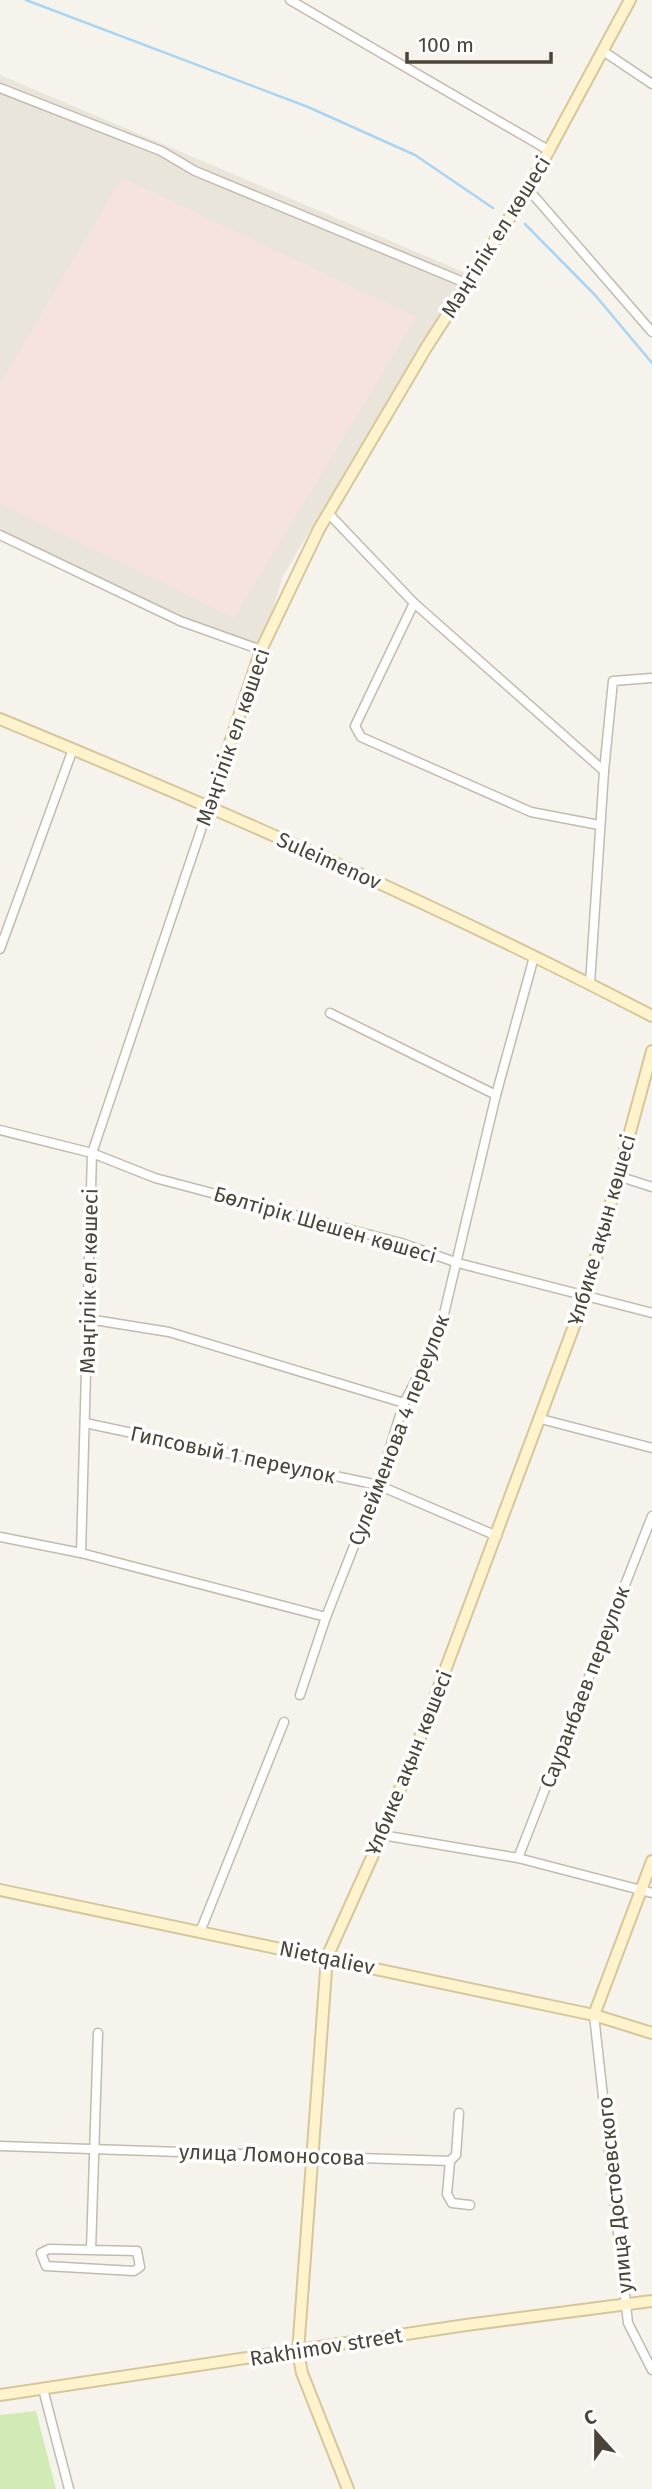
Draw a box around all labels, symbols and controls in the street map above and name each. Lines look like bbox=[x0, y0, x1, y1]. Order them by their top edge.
scale bar bbox=[407, 21, 550, 65]
text: 100 m bbox=[418, 32, 474, 58]
street label: Мәңгілік ел көшесі bbox=[436, 151, 556, 323]
street label: Мәңгілік ел көшесі bbox=[190, 645, 276, 829]
street label: Suleimenov bbox=[273, 826, 386, 896]
street label: Ұлбике ақын көшесі bbox=[562, 1131, 642, 1329]
street label: Бөлтірік Шешен көшесі bbox=[211, 1181, 439, 1269]
street label: Мәңгілік ел көшесі bbox=[74, 1188, 104, 1374]
street label: Сулейменова 4 переулок bbox=[343, 1311, 455, 1549]
street label: Гипсовый 1 переулок bbox=[128, 1421, 338, 1489]
street label: Сауранбаев переулок bbox=[534, 1582, 636, 1792]
street label: Ұлбике ақын көшесі bbox=[360, 1666, 458, 1860]
street label: Nietqaliev bbox=[277, 1935, 378, 1981]
street label: улица Достоевского bbox=[592, 2095, 638, 2295]
street label: улица Ломоносова bbox=[179, 2139, 365, 2171]
street label: Rakhimov street bbox=[248, 2322, 405, 2372]
north arrow bbox=[561, 2398, 631, 2468]
text: С bbox=[581, 2405, 599, 2430]

